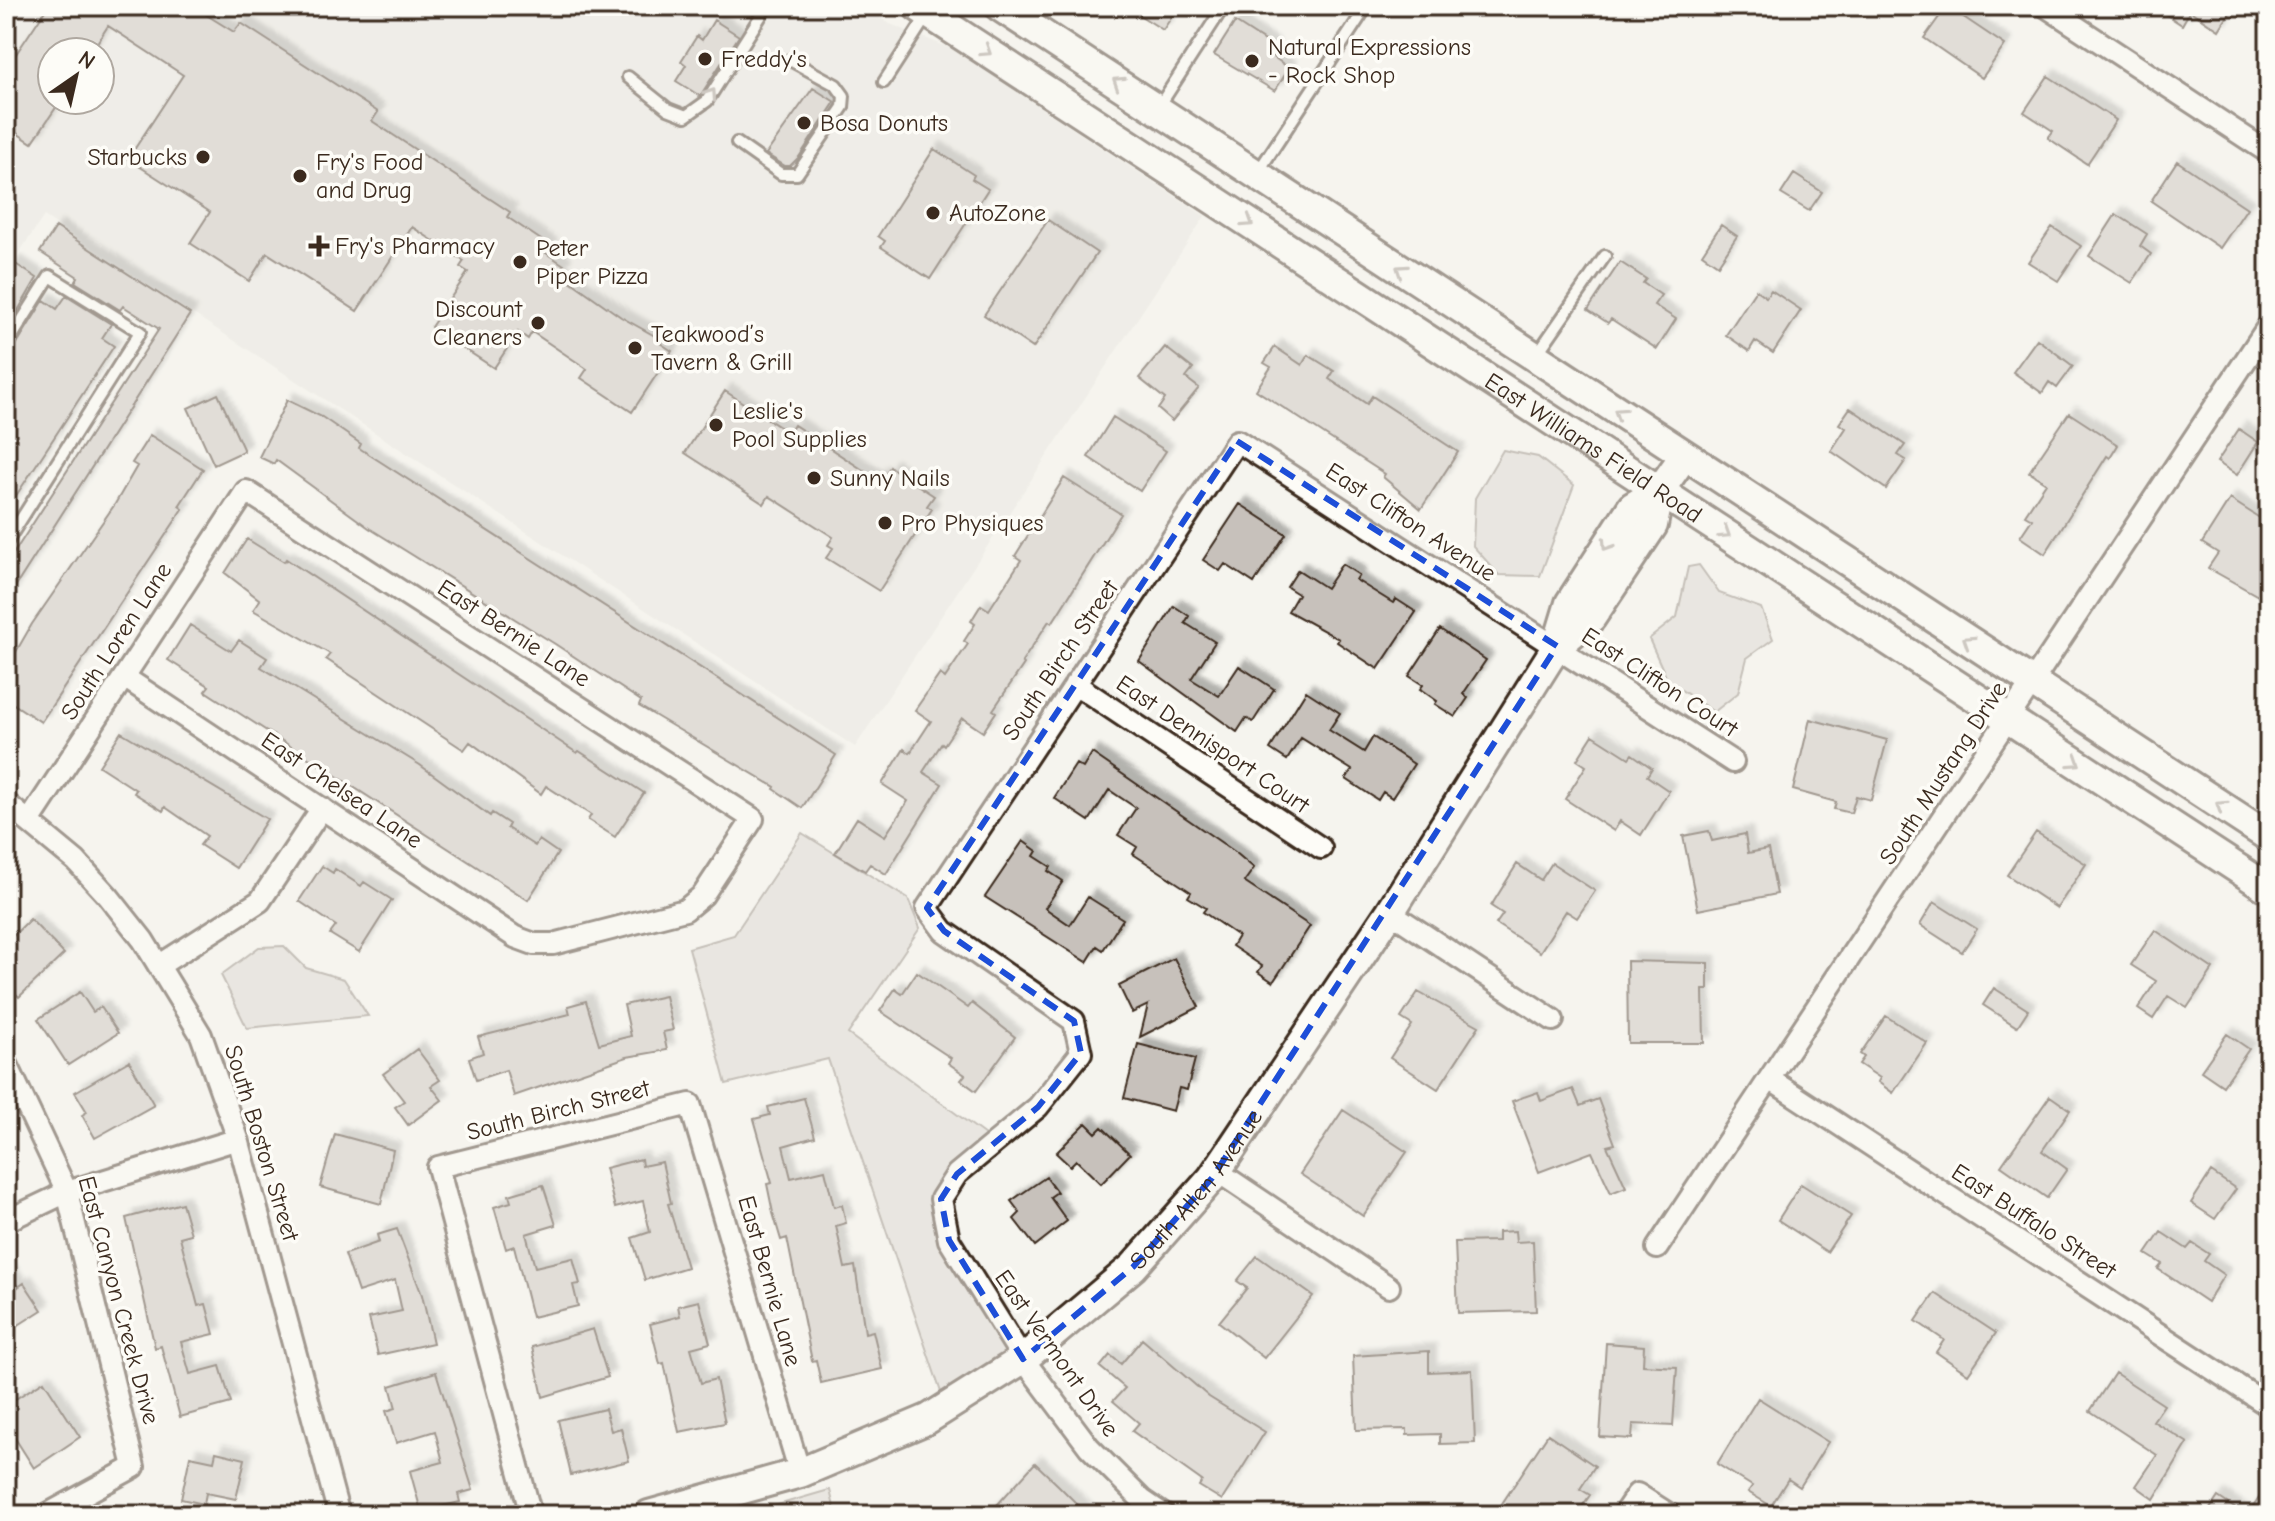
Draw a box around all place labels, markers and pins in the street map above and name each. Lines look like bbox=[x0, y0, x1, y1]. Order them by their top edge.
place label: Natural Expressions - Rock Shop bbox=[1268, 33, 1471, 89]
place label: Freddy's bbox=[721, 45, 807, 73]
marker: Freddy's bbox=[696, 50, 714, 68]
marker: Natural Expressions - Rock Shop bbox=[1243, 52, 1261, 70]
place label: Bosa Donuts bbox=[820, 109, 948, 137]
marker: Bosa Donuts bbox=[795, 114, 813, 132]
place label: Starbucks bbox=[87, 143, 187, 171]
marker: Starbucks bbox=[194, 148, 212, 166]
place label: Fry's Food and Drug bbox=[316, 148, 423, 204]
marker: Fry's Food and Drug bbox=[291, 167, 309, 185]
place label: AutoZone bbox=[949, 199, 1046, 227]
marker: AutoZone bbox=[924, 204, 942, 222]
place label: Fry's Pharmacy bbox=[335, 232, 495, 260]
place label: Peter Piper Pizza bbox=[536, 234, 649, 290]
marker: Fry's Pharmacy bbox=[310, 237, 328, 255]
marker: Peter Piper Pizza bbox=[511, 253, 529, 271]
place label: Discount Cleaners bbox=[433, 295, 523, 351]
marker: Discount Cleaners bbox=[529, 314, 547, 332]
place label: Teakwood’s Tavern & Grill bbox=[651, 320, 792, 376]
marker: Teakwood’s Tavern & Grill bbox=[626, 339, 644, 357]
place label: Leslie's Pool Supplies bbox=[732, 397, 867, 453]
marker: Leslie's Pool Supplies bbox=[707, 416, 725, 434]
place label: Sunny Nails bbox=[830, 464, 950, 492]
marker: Sunny Nails bbox=[805, 469, 823, 487]
place label: Pro Physiques bbox=[901, 509, 1043, 537]
marker: Pro Physiques bbox=[876, 514, 894, 532]

